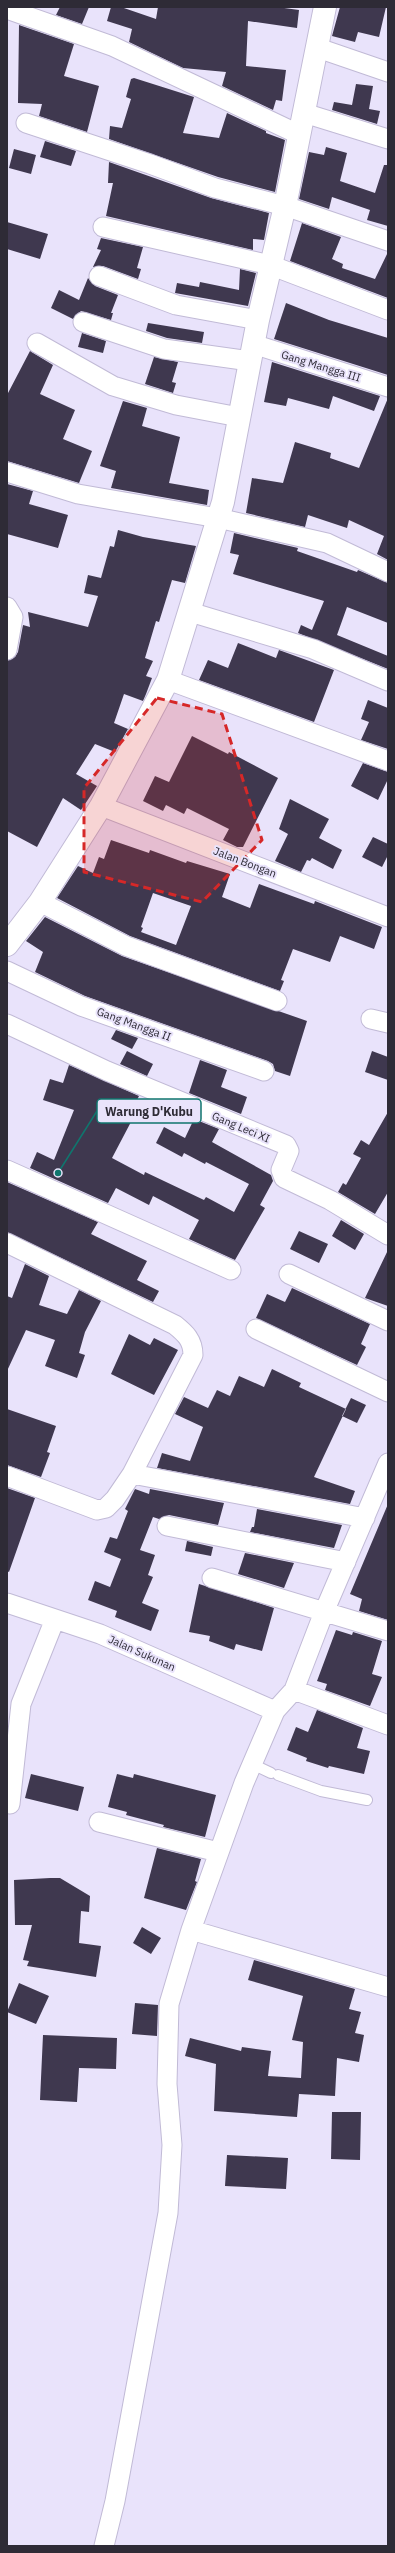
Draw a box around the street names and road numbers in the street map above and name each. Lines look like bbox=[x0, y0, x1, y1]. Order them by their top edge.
street label: Gang Mangga III bbox=[280, 347, 362, 385]
street label: Jalan Bongan bbox=[211, 844, 279, 880]
street label: Gang Mangga II bbox=[95, 1004, 173, 1044]
street label: Gang Leci XI bbox=[210, 1109, 272, 1145]
street label: Jalan Sukunan bbox=[106, 1632, 178, 1674]

